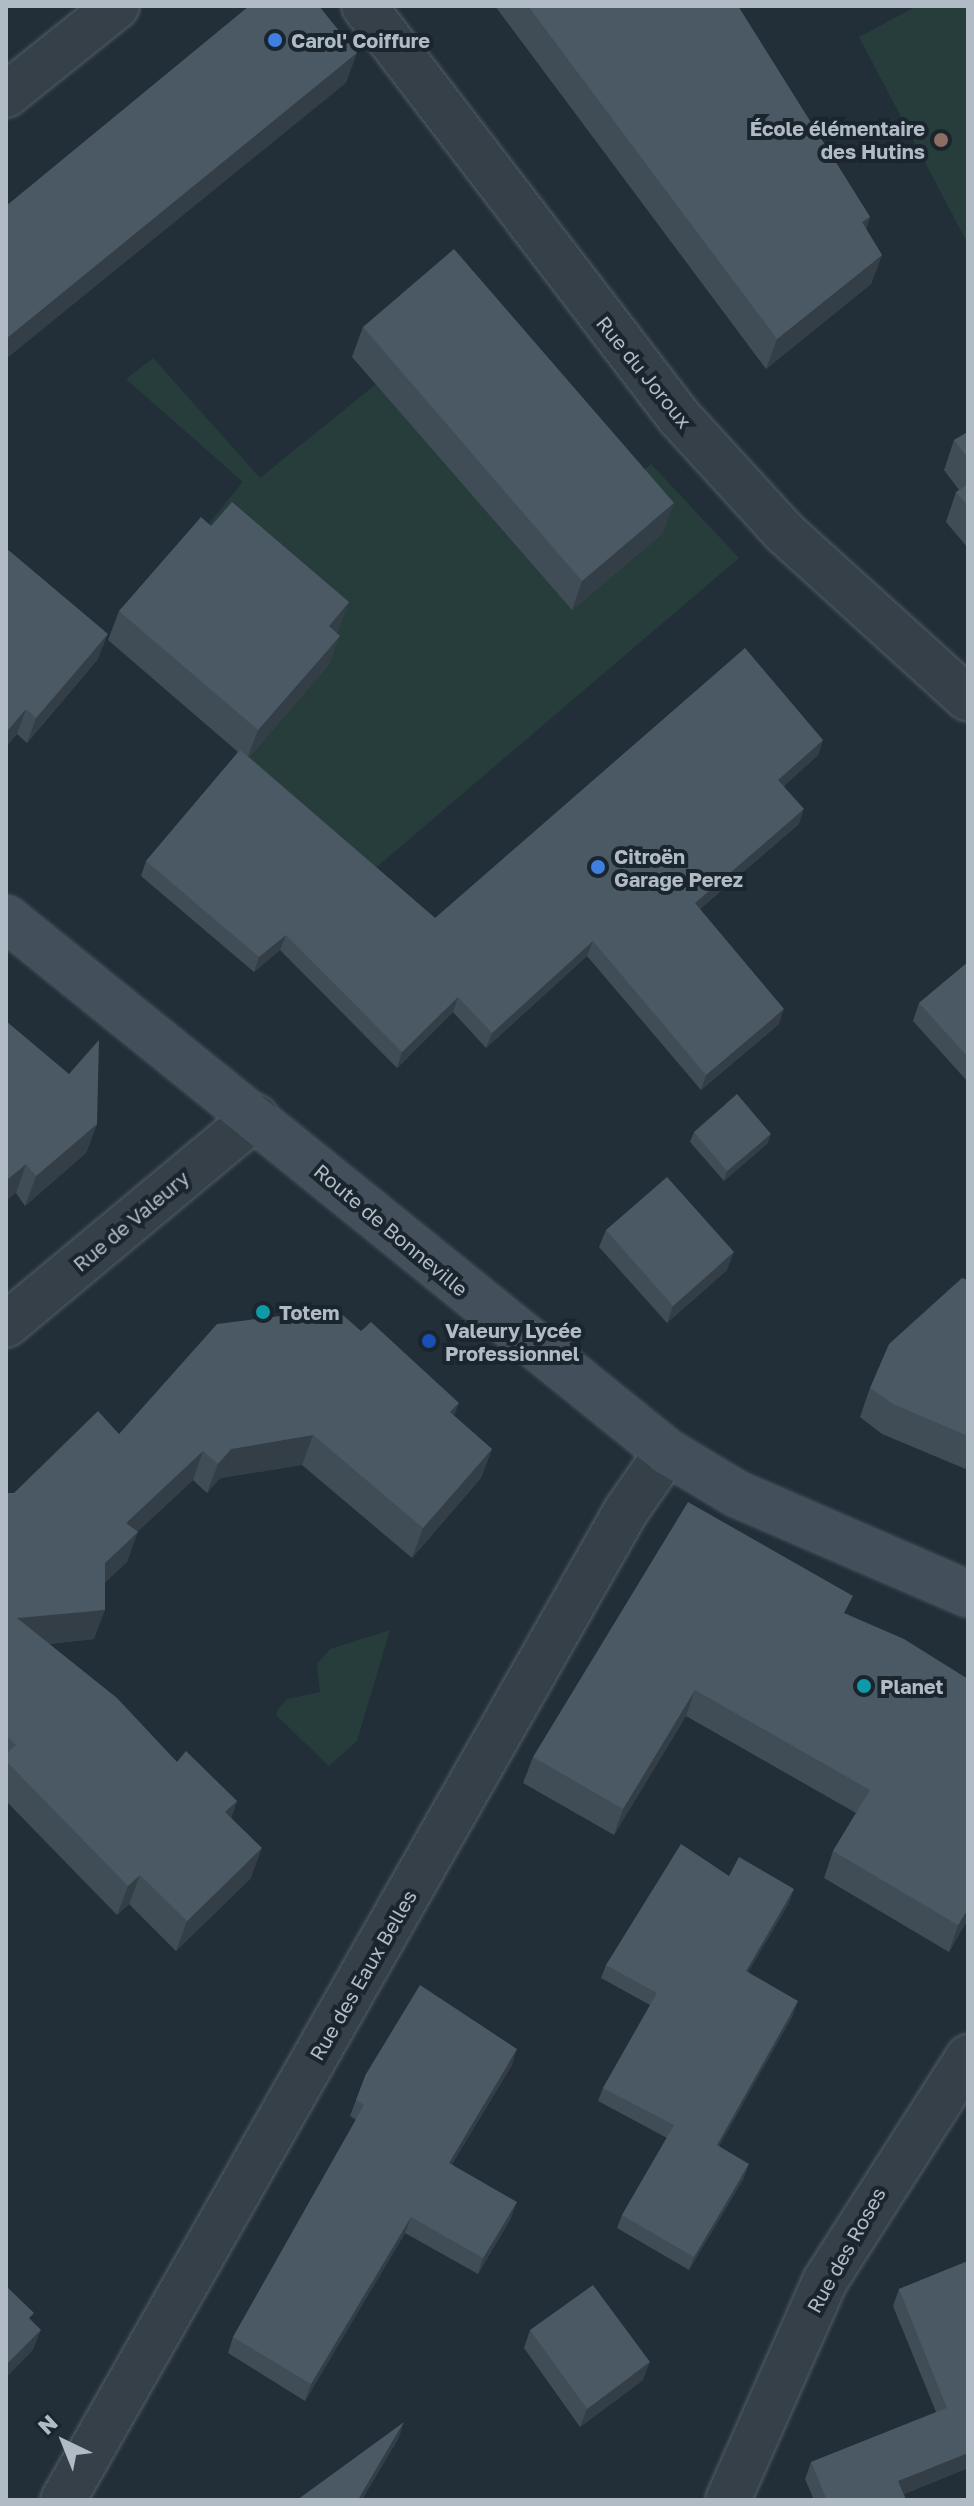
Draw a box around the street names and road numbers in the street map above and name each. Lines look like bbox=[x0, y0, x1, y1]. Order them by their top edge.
street label: Rue du Joroux bbox=[592, 311, 696, 433]
street label: Route de Bonneville bbox=[309, 1159, 473, 1301]
street label: Rue de Valeury bbox=[68, 1166, 194, 1276]
street label: Rue des Eaux Belles bbox=[304, 1886, 422, 2064]
street label: Rue des Roses bbox=[802, 2183, 890, 2317]

